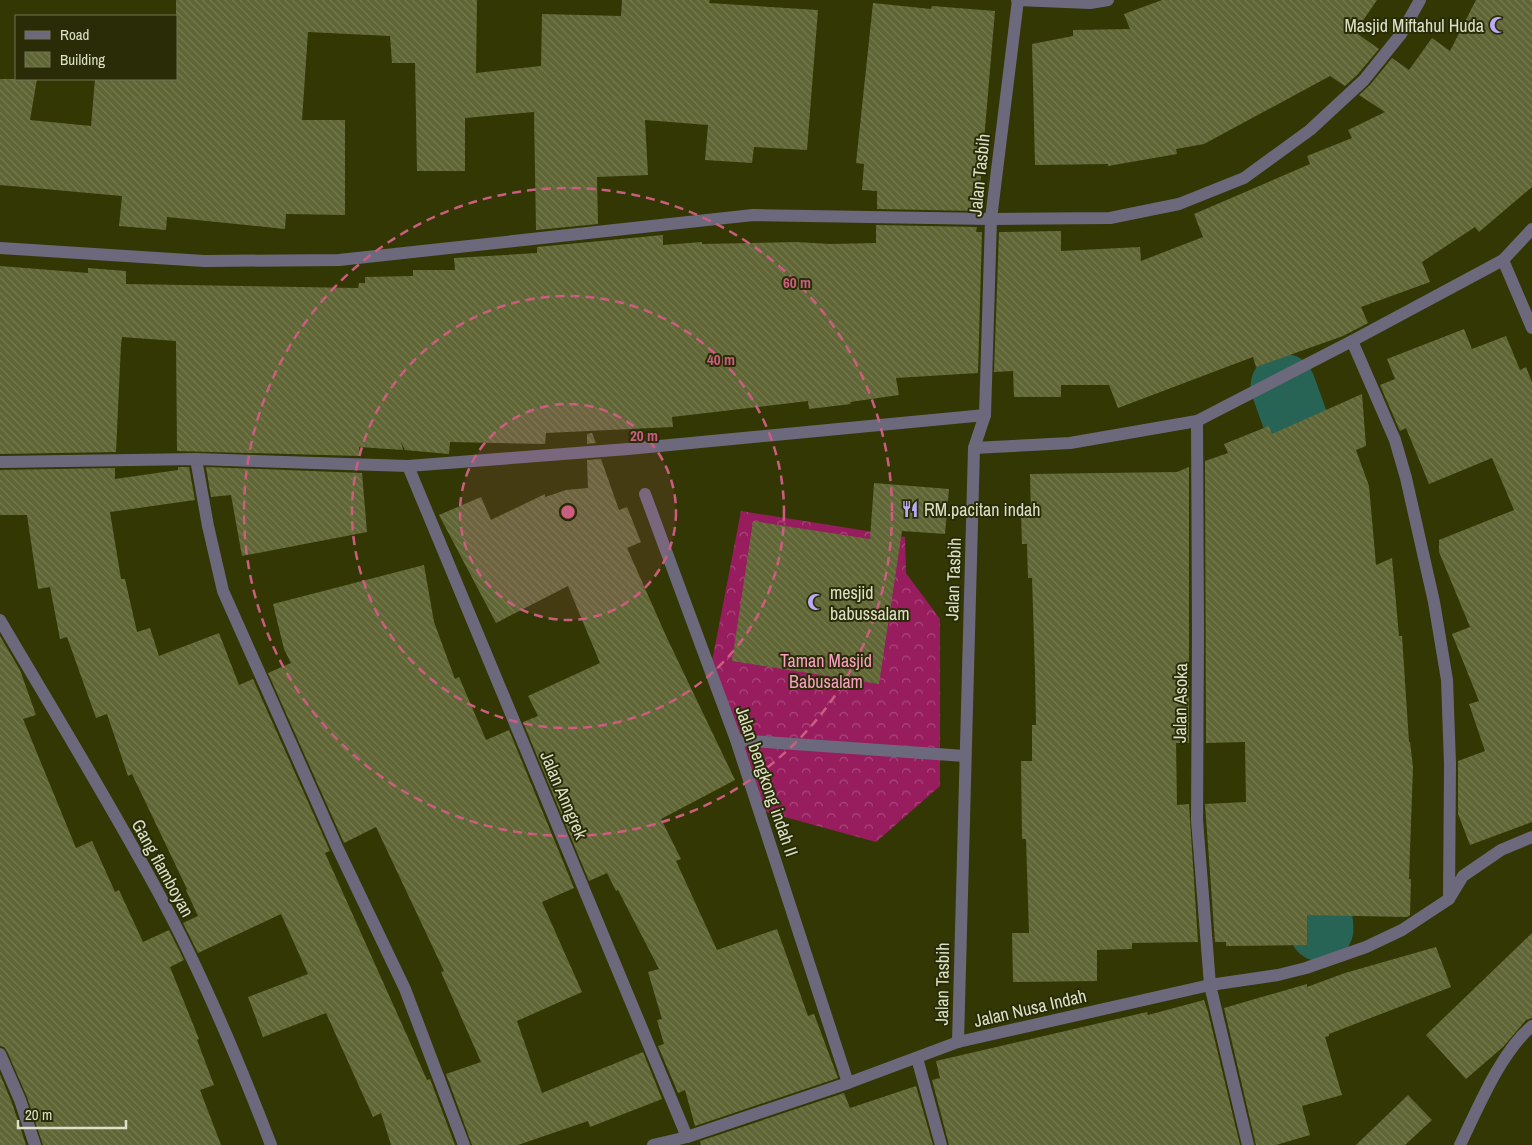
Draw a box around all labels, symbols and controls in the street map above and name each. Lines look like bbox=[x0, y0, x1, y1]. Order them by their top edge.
place label: Masjid Miftahul Huda bbox=[1345, 13, 1484, 38]
legend bbox=[15, 15, 178, 80]
mosque icon: Masjid Miftahul Huda bbox=[1488, 15, 1508, 35]
text: Road bbox=[60, 24, 89, 45]
text: Building bbox=[60, 49, 105, 70]
street label: Jalan Tasbih bbox=[962, 132, 996, 218]
text: 60 m bbox=[783, 272, 811, 293]
text: 40 m bbox=[707, 349, 735, 370]
text: 20 m bbox=[630, 425, 658, 446]
place label: RM.pacitan indah bbox=[924, 497, 1041, 522]
restaurant icon: RM.pacitan indah bbox=[900, 499, 920, 519]
centre of rings bbox=[559, 503, 577, 521]
street label: Jalan Tasbih bbox=[939, 537, 967, 621]
place label: mesjid babussalam bbox=[830, 580, 910, 626]
mosque icon: mesjid babussalam bbox=[806, 592, 826, 612]
park label: Taman Masjid Babusalam bbox=[780, 648, 872, 694]
street label: Jalan Asoka bbox=[1167, 663, 1193, 743]
street label: Jalan bengkong indah II bbox=[730, 702, 804, 860]
street label: Jalan Anngrek bbox=[534, 747, 594, 844]
street label: Gang flamboyan bbox=[126, 815, 200, 921]
street label: Jalan Tasbih bbox=[929, 942, 955, 1026]
street label: Jalan Nusa Indah bbox=[971, 983, 1089, 1033]
scale bar bbox=[18, 1098, 125, 1130]
text: 20 m bbox=[25, 1104, 52, 1125]

